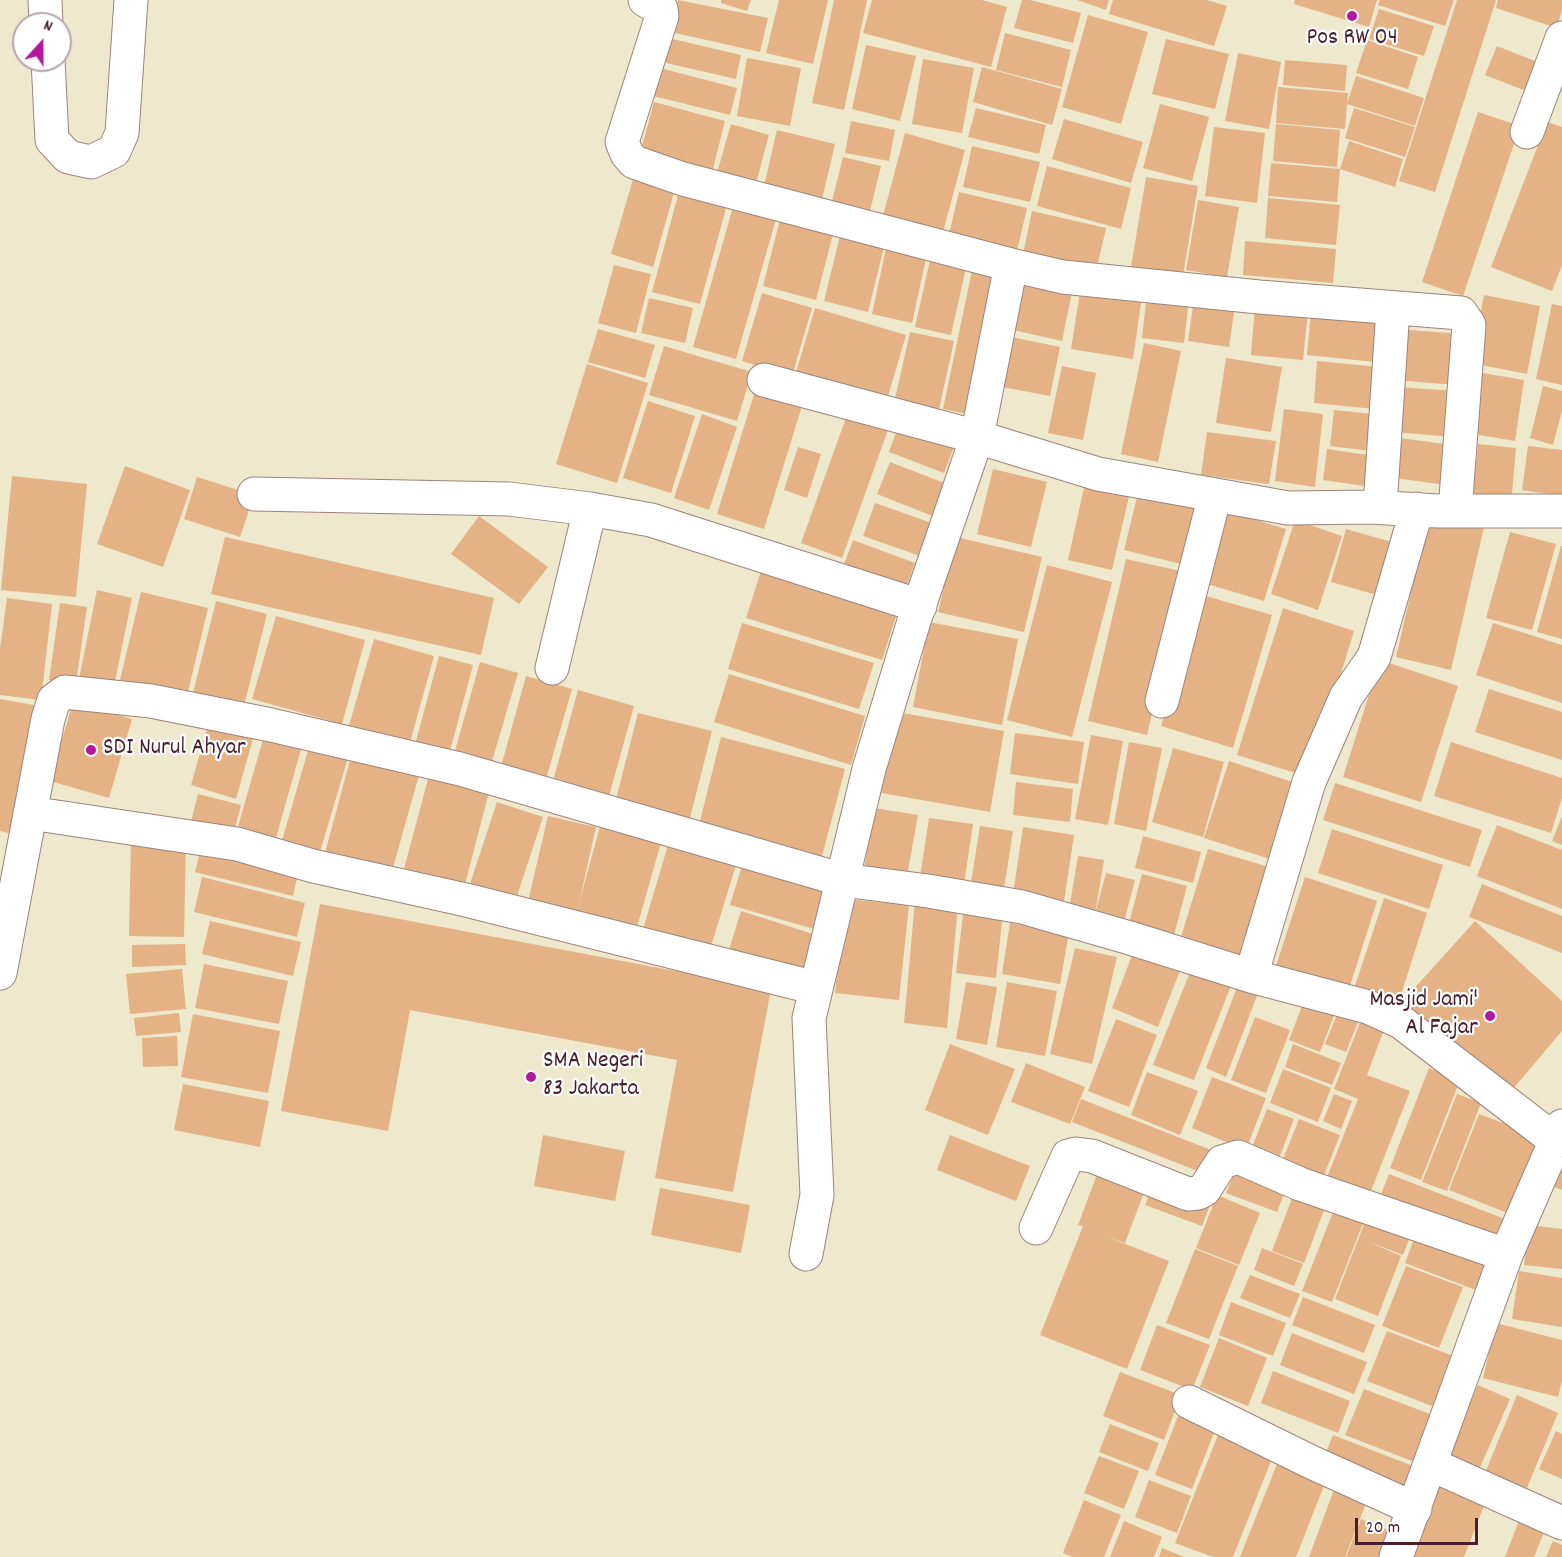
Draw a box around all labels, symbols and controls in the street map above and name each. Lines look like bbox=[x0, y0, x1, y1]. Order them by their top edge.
marker: Pos RW 04 bbox=[1345, 9, 1359, 23]
north arrow bbox=[12, 12, 72, 72]
text: N bbox=[40, 14, 56, 39]
place label: Pos RW 04 bbox=[1306, 26, 1398, 54]
place label: SDI Nurul Ahyar bbox=[103, 736, 246, 764]
marker: SDI Nurul Ahyar bbox=[84, 743, 98, 757]
place label: Masjid Jami' Al Fajar bbox=[1370, 988, 1478, 1044]
marker: Masjid Jami' Al Fajar bbox=[1483, 1009, 1497, 1023]
place label: SMA Negeri 83 Jakarta bbox=[543, 1049, 643, 1105]
marker: SMA Negeri 83 Jakarta bbox=[524, 1070, 538, 1084]
scale bar bbox=[1358, 1506, 1481, 1544]
text: 20 m bbox=[1366, 1516, 1400, 1541]

